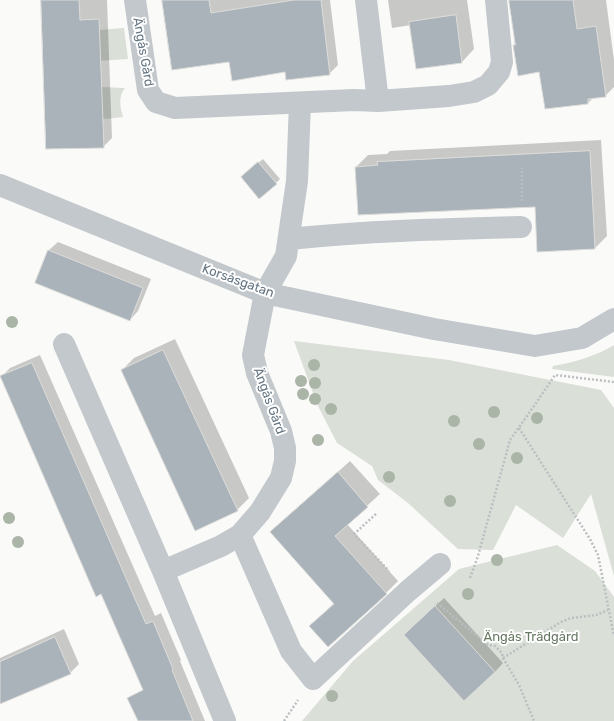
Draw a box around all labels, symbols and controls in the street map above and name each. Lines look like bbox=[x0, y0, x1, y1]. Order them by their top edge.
street label: Ängås Gård bbox=[129, 16, 157, 88]
street label: Korsåsgatan bbox=[200, 261, 276, 301]
street label: Ängås Gård bbox=[250, 365, 288, 437]
park label: Ängås Trädgård bbox=[483, 629, 579, 645]

